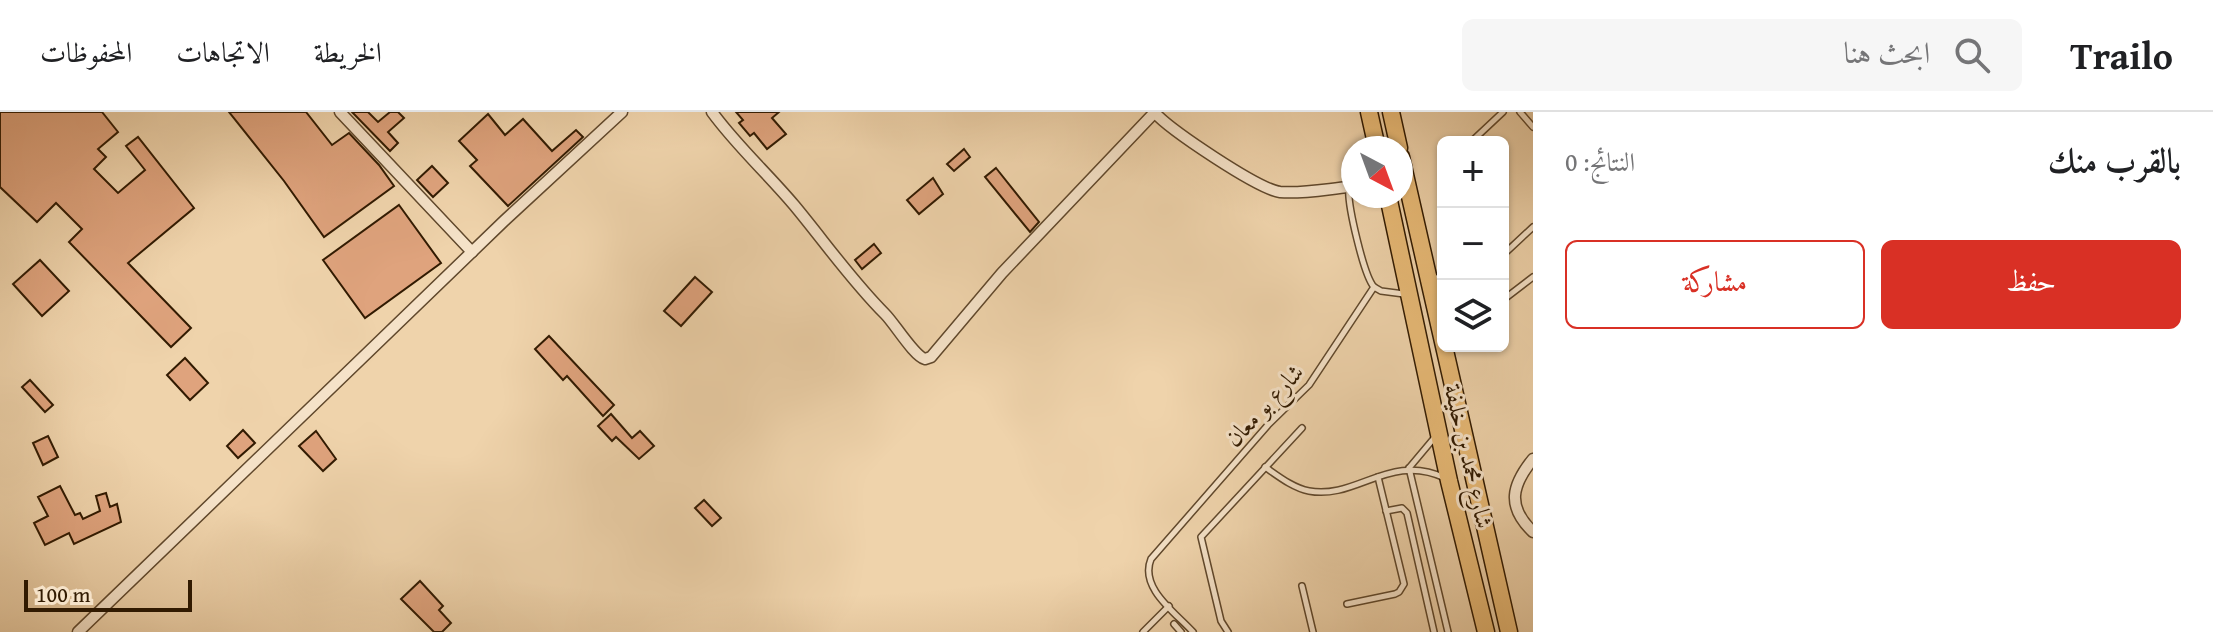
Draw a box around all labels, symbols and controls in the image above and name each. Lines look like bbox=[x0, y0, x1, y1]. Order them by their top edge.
search box bbox=[1462, 19, 2022, 91]
text: Trailo bbox=[2070, 27, 2173, 83]
text: ابحث هنا bbox=[1844, 30, 1930, 74]
text: المحفوظات bbox=[40, 31, 132, 72]
text: الاتجاهات bbox=[176, 31, 270, 72]
text: الخريطة bbox=[314, 31, 382, 72]
icon: search bbox=[1950, 33, 1994, 77]
text: بالقرب منك bbox=[2048, 135, 2181, 184]
north arrow bbox=[1341, 136, 1413, 208]
map controls bbox=[1437, 136, 1509, 352]
button: + bbox=[1437, 136, 1509, 208]
text: النتائج: 0 bbox=[1565, 142, 1635, 181]
button: − bbox=[1437, 208, 1509, 280]
button: مشاركة bbox=[1565, 240, 1865, 329]
button: حفظ bbox=[1881, 240, 2181, 329]
button: layers bbox=[1437, 280, 1509, 352]
street label: شارع بو معان bbox=[1216, 356, 1314, 456]
street label: شارع محمد بن خليفة bbox=[1432, 380, 1503, 533]
scale bar bbox=[24, 576, 192, 612]
text: 100 m bbox=[36, 578, 91, 610]

